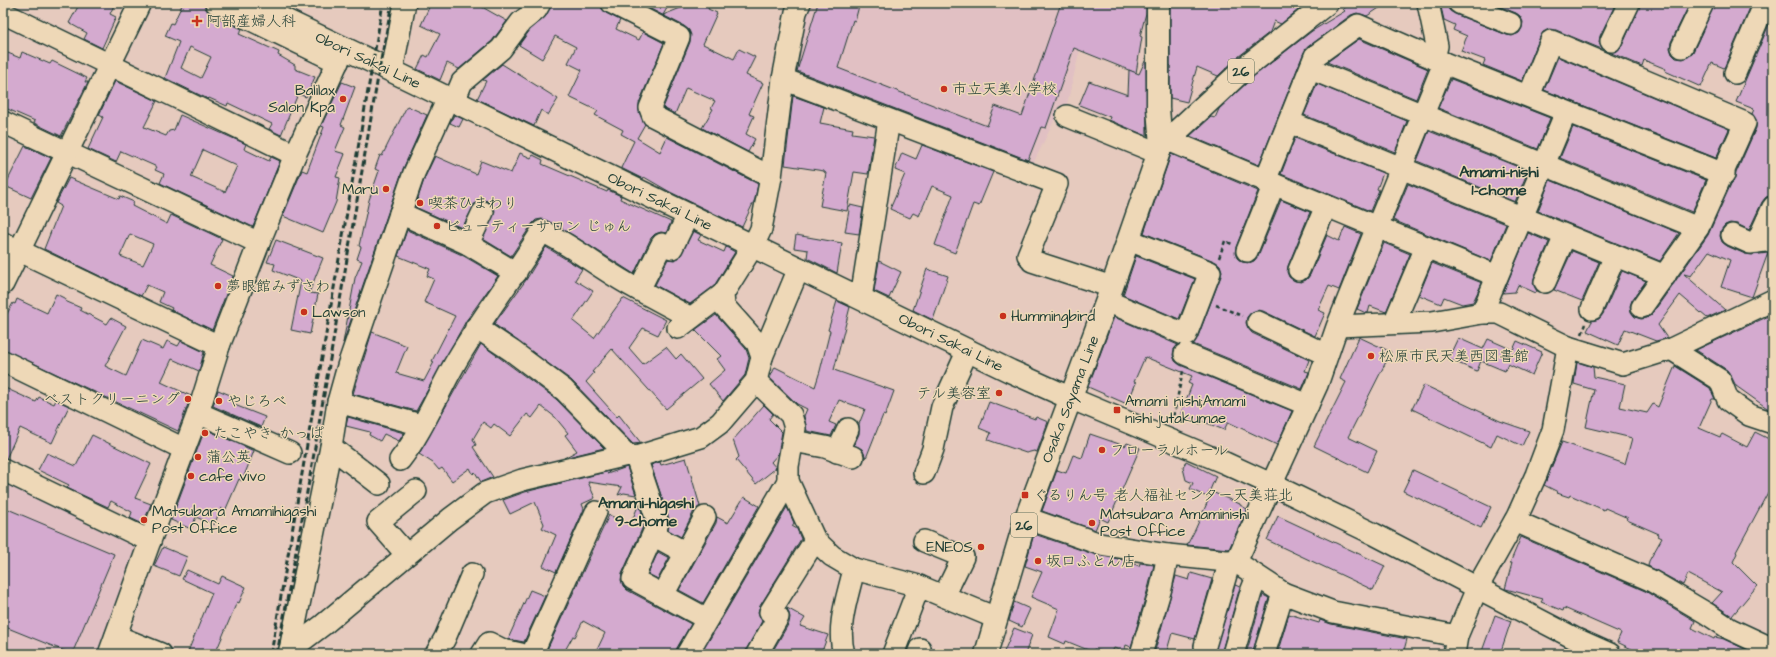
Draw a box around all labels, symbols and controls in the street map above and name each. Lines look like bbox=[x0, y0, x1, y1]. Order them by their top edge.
place label: 阿部産婦人科 bbox=[206, 11, 296, 32]
marker: 阿部産婦人科 bbox=[191, 15, 203, 27]
street label: Obori Sakai Line bbox=[312, 27, 424, 94]
road number: 26 bbox=[1228, 59, 1254, 83]
place label: 市立天美小学校 bbox=[952, 79, 1057, 100]
place label: Balilax Salon Kpa bbox=[268, 80, 336, 118]
marker: 市立天美小学校 bbox=[939, 84, 949, 94]
marker: Balilax Salon Kpa bbox=[338, 94, 348, 104]
district label: Amami-nishi 1-chome bbox=[1459, 161, 1539, 201]
street label: Obori Sakai Line bbox=[604, 167, 716, 236]
place label: Maru bbox=[342, 179, 378, 200]
marker: Maru bbox=[381, 184, 391, 194]
place label: 喫茶ひまわり bbox=[428, 193, 518, 214]
marker: 喫茶ひまわり bbox=[415, 198, 425, 208]
place label: ビューティーサロン じゅん bbox=[445, 216, 632, 237]
marker: ビューティーサロン じゅん bbox=[432, 221, 442, 231]
place label: 夢眼館みずさわ bbox=[226, 276, 330, 297]
marker: 夢眼館みずさわ bbox=[213, 281, 223, 291]
place label: Lawson bbox=[312, 302, 366, 323]
place label: Hummingbird bbox=[1011, 306, 1096, 328]
marker: Lawson bbox=[299, 307, 309, 317]
street label: Obori Sakai Line bbox=[895, 308, 1007, 377]
marker: Hummingbird bbox=[998, 311, 1008, 321]
street label: Osaka Sayama Line bbox=[1037, 333, 1105, 466]
place label: 松原市民天美西図書館 bbox=[1379, 346, 1529, 367]
marker: 松原市民天美西図書館 bbox=[1366, 351, 1376, 361]
place label: テル美容室 bbox=[917, 383, 991, 404]
marker: テル美容室 bbox=[994, 388, 1004, 398]
place label: ベストクリーニング bbox=[44, 389, 180, 410]
place label: やじろべ bbox=[227, 391, 287, 412]
place label: Amami nishi;Amami nishi jutakumae bbox=[1125, 391, 1246, 429]
marker: ベストクリーニング bbox=[183, 394, 193, 404]
marker: やじろべ bbox=[214, 396, 224, 406]
marker: Amami nishi;Amami nishi jutakumae bbox=[1112, 405, 1122, 415]
place label: たこやき かっぱ bbox=[213, 423, 324, 444]
marker: たこやき かっぱ bbox=[200, 428, 210, 438]
place label: フローラルホール bbox=[1110, 440, 1229, 461]
marker: フローラルホール bbox=[1097, 445, 1107, 455]
place label: 蒲公英 bbox=[206, 447, 251, 468]
marker: 蒲公英 bbox=[193, 452, 203, 462]
place label: cafe vivo bbox=[199, 466, 266, 487]
marker: cafe vivo bbox=[186, 471, 196, 481]
place label: ぐるりん号 老人福祉センター天美荘北 bbox=[1033, 485, 1293, 506]
marker: ぐるりん号 老人福祉センター天美荘北 bbox=[1020, 490, 1030, 500]
district label: Amami-higashi 9-chome bbox=[598, 492, 694, 532]
place label: Matsubara Amamihigashi Post Office bbox=[152, 501, 317, 539]
place label: Matsubara Amaminishi Post Office bbox=[1100, 504, 1250, 542]
road number: 26 bbox=[1011, 513, 1037, 537]
marker: Matsubara Amamihigashi Post Office bbox=[139, 515, 149, 525]
marker: Matsubara Amaminishi Post Office bbox=[1087, 518, 1097, 528]
place label: ENEOS bbox=[926, 537, 973, 558]
marker: ENEOS bbox=[976, 542, 986, 552]
place label: 坂口ふとん店 bbox=[1046, 551, 1136, 572]
marker: 坂口ふとん店 bbox=[1033, 556, 1043, 566]

